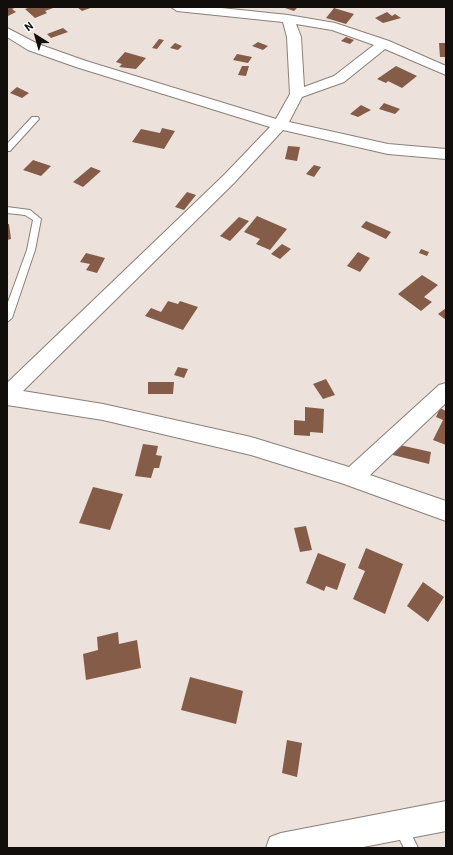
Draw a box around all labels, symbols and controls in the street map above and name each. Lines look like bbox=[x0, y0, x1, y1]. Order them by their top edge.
north arrow bbox=[16, 16, 56, 56]
text: N bbox=[22, 19, 35, 33]

